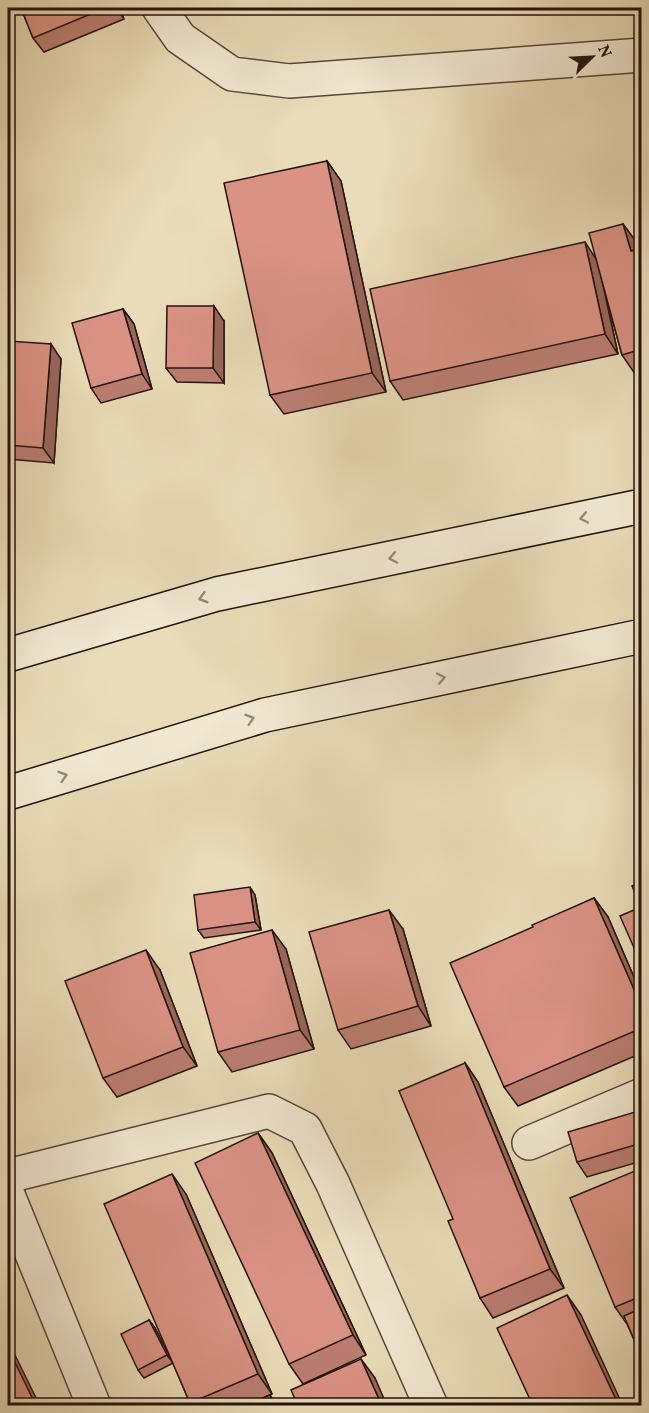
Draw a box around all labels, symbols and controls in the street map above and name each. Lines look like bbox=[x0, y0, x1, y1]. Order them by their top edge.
north arrow bbox=[562, 27, 622, 87]
text: N bbox=[591, 42, 616, 62]
one-way arrow bbox=[580, 511, 590, 524]
one-way arrow bbox=[389, 550, 399, 563]
one-way arrow bbox=[198, 591, 209, 603]
one-way arrow bbox=[435, 672, 445, 685]
one-way arrow bbox=[244, 714, 255, 726]
one-way arrow bbox=[58, 771, 68, 783]

